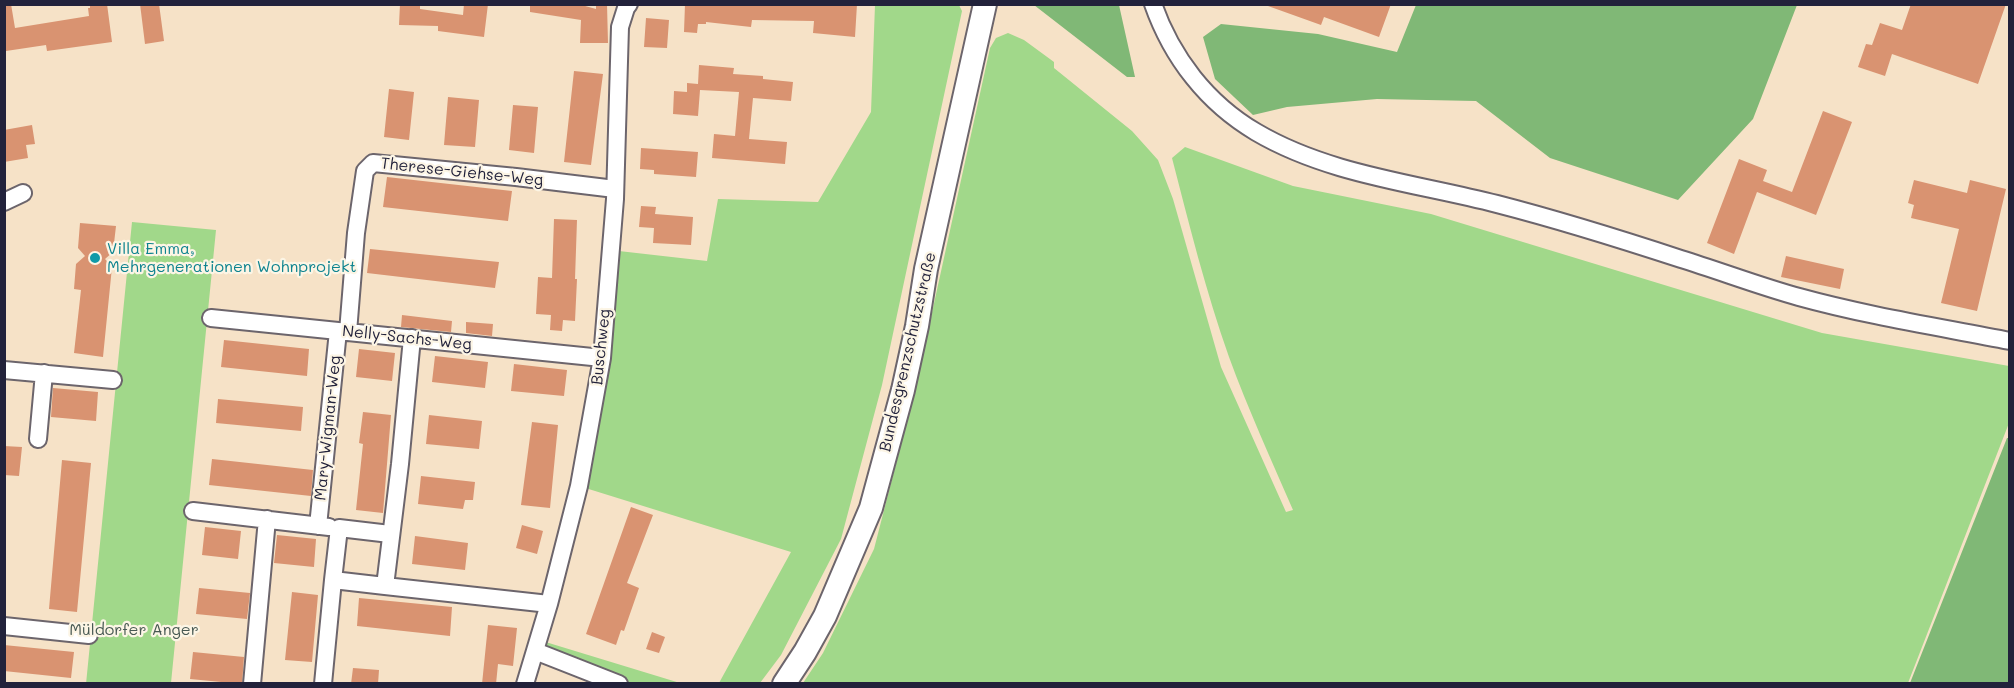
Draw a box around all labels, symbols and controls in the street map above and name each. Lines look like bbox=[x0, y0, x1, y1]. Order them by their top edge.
street label: Therese-Giehse-Weg bbox=[380, 154, 544, 190]
place label: Villa Emma, Mehrgenerationen Wohnprojekt bbox=[107, 239, 356, 277]
street label: Bundesgrenzschutzstraße bbox=[876, 250, 940, 454]
marker: Villa Emma, Mehrgenerationen Wohnprojekt bbox=[88, 251, 102, 265]
street label: Buschweg bbox=[587, 308, 615, 386]
street label: Nelly-Sachs-Weg bbox=[341, 322, 473, 354]
street label: Mary-Wigman-Weg bbox=[311, 355, 345, 501]
park label: Müldorfer Anger bbox=[69, 620, 199, 640]

